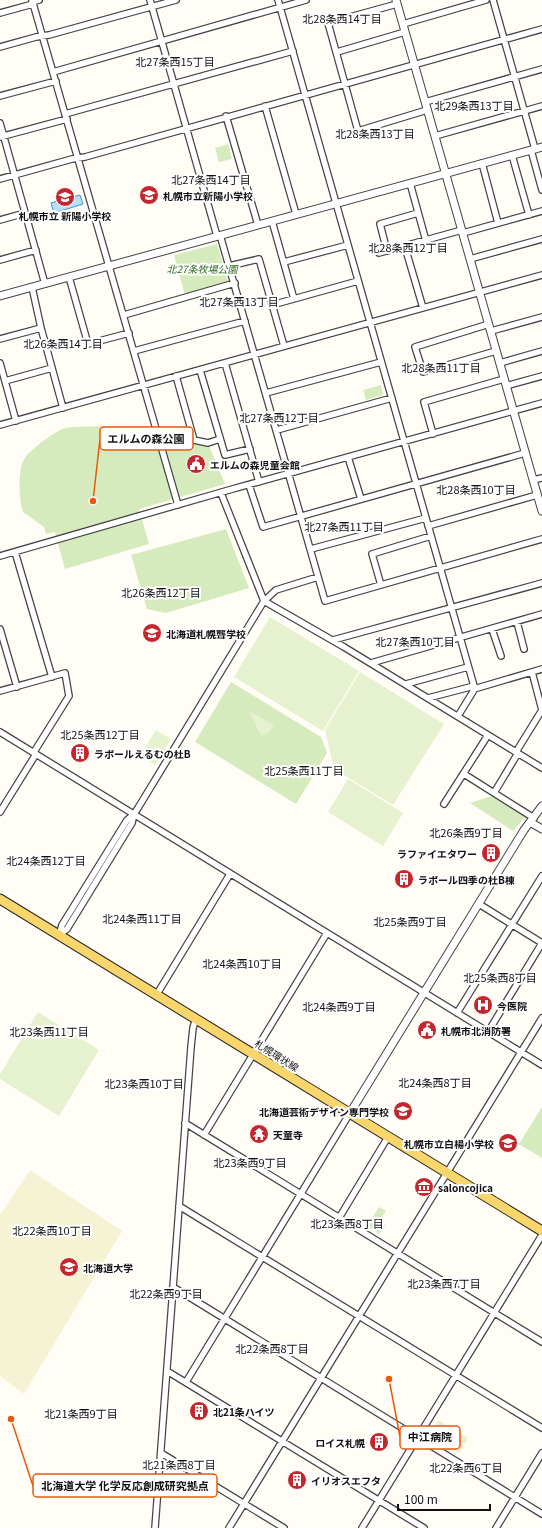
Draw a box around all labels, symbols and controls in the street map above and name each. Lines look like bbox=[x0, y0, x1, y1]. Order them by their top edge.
district label: 北28条西14丁目 bbox=[302, 10, 382, 26]
district label: 北27条西15丁目 bbox=[135, 53, 215, 69]
district label: 北29条西13丁目 bbox=[434, 97, 514, 113]
district label: 北28条西13丁目 bbox=[335, 125, 415, 141]
district label: 北27条西14丁目 bbox=[171, 171, 251, 187]
school or university icon: 札幌市立新陽小学校 bbox=[138, 184, 160, 206]
school or university icon: 札幌市立 新陽小学校 bbox=[54, 186, 76, 208]
place label: 札幌市立新陽小学校 bbox=[163, 188, 253, 203]
place label: 札幌市立 新陽小学校 bbox=[19, 208, 111, 223]
district label: 北28条西12丁目 bbox=[368, 239, 448, 255]
park label: 北27条牧場公園 bbox=[166, 261, 240, 276]
district label: 北27条西13丁目 bbox=[199, 293, 279, 309]
district label: 北26条西14丁目 bbox=[23, 335, 103, 351]
district label: 北28条西11丁目 bbox=[401, 359, 481, 375]
district label: 北27条西12丁目 bbox=[239, 409, 319, 425]
callout: エルムの森公園 bbox=[100, 427, 193, 450]
text: エルムの森公園 bbox=[108, 430, 184, 446]
public building icon: エルムの森児童会館 bbox=[185, 453, 207, 475]
place label: エルムの森児童会館 bbox=[210, 457, 300, 472]
district label: 北28条西10丁目 bbox=[436, 481, 516, 497]
district label: 北27条西11丁目 bbox=[304, 518, 384, 534]
district label: 北26条西12丁目 bbox=[121, 584, 201, 600]
school or university icon: 北海道札幌聾学校 bbox=[141, 622, 163, 644]
place label: 北海道札幌聾学校 bbox=[166, 626, 246, 641]
district label: 北27条西10丁目 bbox=[375, 633, 455, 649]
district label: 北25条西12丁目 bbox=[60, 726, 140, 742]
building icon: ラポールえるむの杜B bbox=[69, 742, 91, 764]
place label: ラポールえるむの杜B bbox=[94, 746, 191, 761]
district label: 北25条西11丁目 bbox=[264, 762, 344, 778]
district label: 北26条西9丁目 bbox=[429, 824, 503, 840]
building icon: ラファイエタワー bbox=[480, 842, 502, 864]
place label: ラファイエタワー bbox=[397, 846, 477, 861]
district label: 北24条西12丁目 bbox=[6, 852, 86, 868]
building icon: ラポール四季の杜B棟 bbox=[393, 868, 415, 890]
place label: ラポール四季の杜B棟 bbox=[418, 872, 515, 887]
district label: 北24条西11丁目 bbox=[102, 910, 182, 926]
district label: 北25条西9丁目 bbox=[373, 913, 447, 929]
district label: 北24条西10丁目 bbox=[202, 955, 282, 971]
district label: 北25条西8丁目 bbox=[463, 969, 537, 985]
hospital icon: 今医院 bbox=[472, 994, 494, 1016]
district label: 北24条西9丁目 bbox=[302, 998, 376, 1014]
place label: 今医院 bbox=[497, 998, 527, 1013]
public building icon: 札幌市北消防署 bbox=[416, 1019, 438, 1041]
district label: 北23条西11丁目 bbox=[9, 1023, 89, 1039]
place label: 札幌市北消防署 bbox=[441, 1023, 511, 1038]
street label: 札幌環状線 bbox=[252, 1035, 302, 1075]
district label: 北24条西8丁目 bbox=[398, 1074, 472, 1090]
district label: 北23条西10丁目 bbox=[104, 1075, 184, 1091]
school or university icon: 北海道芸術デザイン専門学校 bbox=[392, 1100, 414, 1122]
place label: 北海道芸術デザイン専門学校 bbox=[259, 1104, 389, 1119]
temple icon: 天童寺 bbox=[248, 1123, 270, 1145]
place label: 天童寺 bbox=[273, 1127, 303, 1142]
school or university icon: 札幌市立白楊小学校 bbox=[497, 1132, 519, 1154]
place label: 札幌市立白楊小学校 bbox=[404, 1136, 494, 1151]
district label: 北23条西9丁目 bbox=[213, 1154, 287, 1170]
museum icon: saloncojica bbox=[413, 1176, 435, 1198]
place label: saloncojica bbox=[438, 1180, 493, 1195]
district label: 北23条西8丁目 bbox=[310, 1215, 384, 1231]
district label: 北22条西10丁目 bbox=[12, 1222, 92, 1238]
school or university icon: 北海道大学 bbox=[58, 1256, 80, 1278]
place label: 北海道大学 bbox=[83, 1260, 133, 1275]
district label: 北23条西7丁目 bbox=[407, 1275, 481, 1291]
district label: 北22条西9丁目 bbox=[129, 1285, 203, 1301]
district label: 北22条西8丁目 bbox=[235, 1340, 309, 1356]
building icon: 北21条ハイツ bbox=[188, 1400, 210, 1422]
place label: 北21条ハイツ bbox=[213, 1404, 275, 1419]
district label: 北21条西9丁目 bbox=[44, 1405, 118, 1421]
callout: 中江病院 bbox=[400, 1426, 460, 1449]
text: 中江病院 bbox=[408, 1428, 452, 1444]
building icon: ロイス札幌 bbox=[368, 1431, 390, 1453]
place label: ロイス札幌 bbox=[315, 1435, 365, 1450]
district label: 北21条西8丁目 bbox=[142, 1456, 216, 1472]
district label: 北22条西6丁目 bbox=[429, 1459, 503, 1475]
building icon: イリオスエフタ bbox=[286, 1469, 308, 1491]
place label: イリオスエフタ bbox=[311, 1473, 381, 1488]
callout: 北海道大学 化学反応創成研究拠点 bbox=[33, 1474, 217, 1497]
text: 北海道大学 化学反応創成研究拠点 bbox=[41, 1477, 209, 1493]
scale bar bbox=[398, 1486, 490, 1512]
text: 100 m bbox=[404, 1490, 438, 1507]

